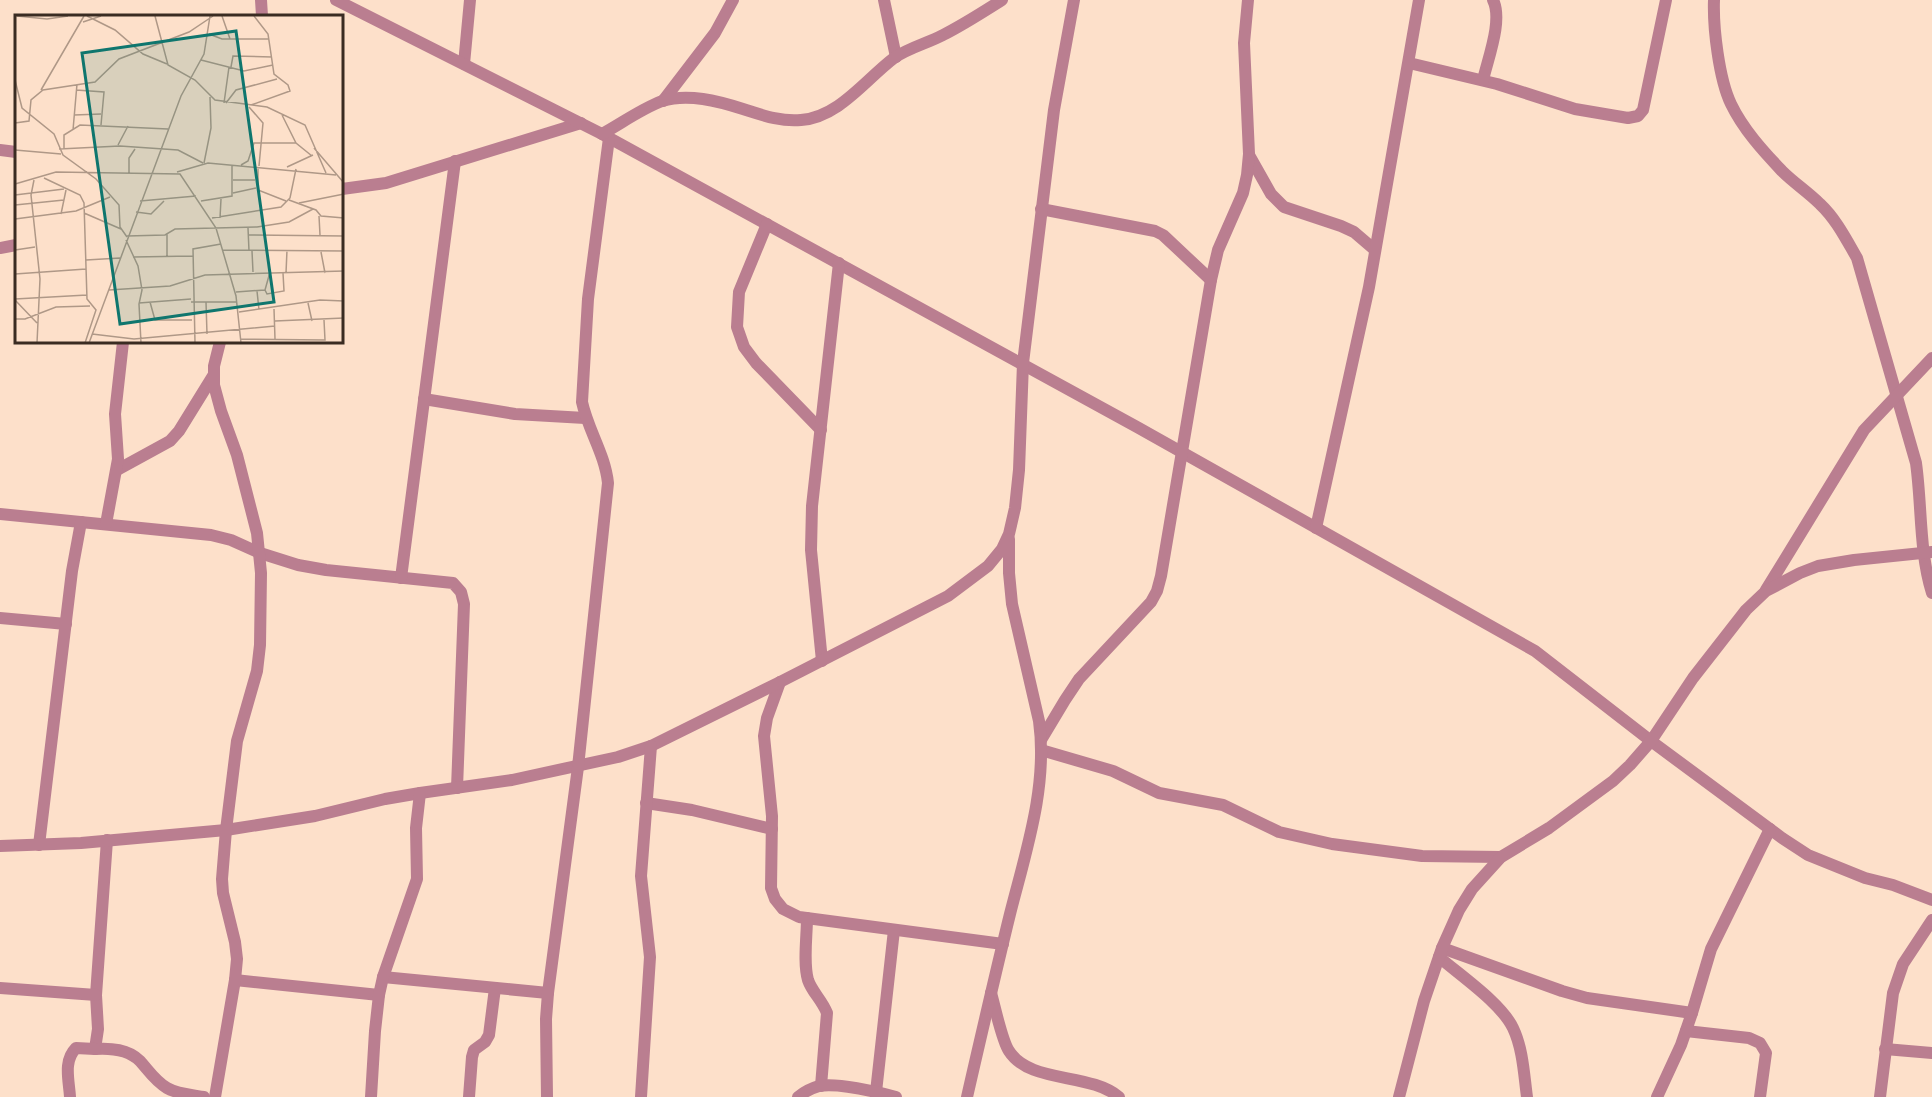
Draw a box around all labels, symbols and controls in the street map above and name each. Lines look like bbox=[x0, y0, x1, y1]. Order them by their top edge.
inset map bbox=[15, 15, 344, 344]

